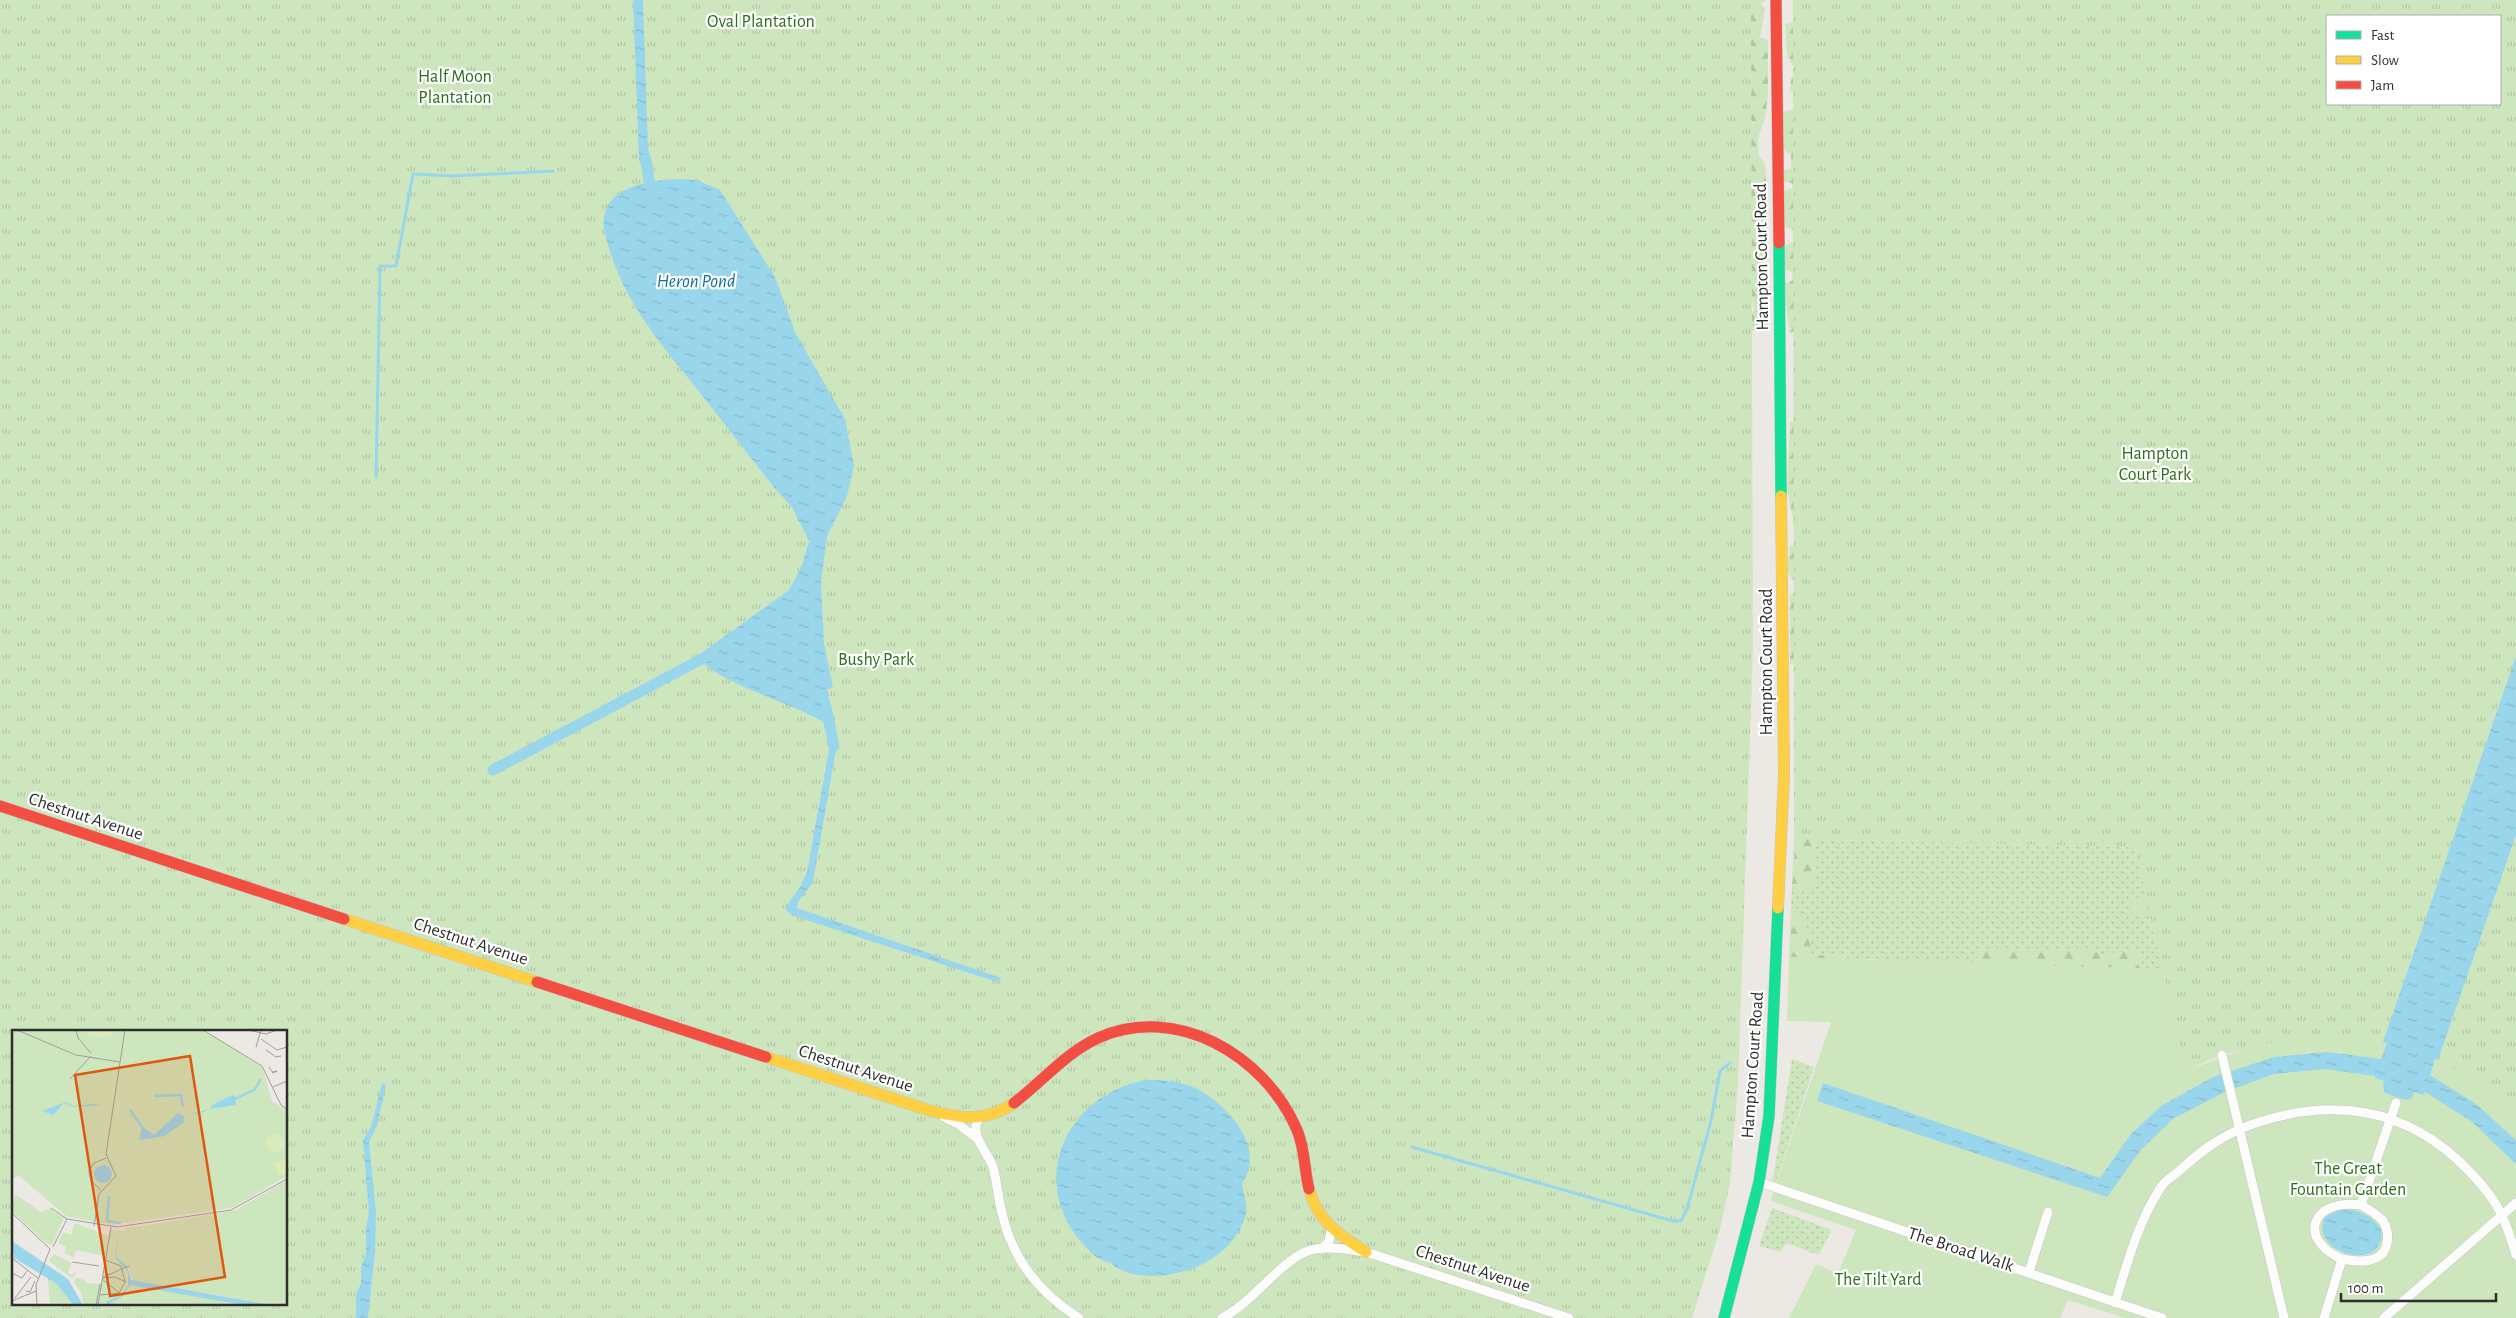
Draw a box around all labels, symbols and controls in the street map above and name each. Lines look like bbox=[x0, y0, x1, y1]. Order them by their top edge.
park label: Oval Plantation bbox=[707, 13, 815, 31]
legend bbox=[2326, 15, 2501, 105]
text: Fast bbox=[2371, 28, 2395, 43]
text: Slow bbox=[2371, 53, 2399, 68]
park label: Half Moon Plantation bbox=[418, 68, 492, 107]
text: Jam bbox=[2371, 78, 2394, 93]
street label: Hampton Court Road bbox=[1752, 183, 1772, 331]
water label: Heron Pond bbox=[657, 272, 736, 291]
park label: Hampton Court Park bbox=[2119, 445, 2192, 484]
street label: Hampton Court Road bbox=[1758, 588, 1776, 736]
park label: Bushy Park bbox=[838, 651, 915, 669]
street label: Chestnut Avenue bbox=[26, 790, 145, 844]
street label: Chestnut Avenue bbox=[411, 915, 530, 969]
street label: Hampton Court Road bbox=[1739, 991, 1767, 1139]
inset map bbox=[12, 1030, 288, 1306]
street label: Chestnut Avenue bbox=[796, 1042, 915, 1096]
park label: The Great Fountain Garden bbox=[2290, 1160, 2406, 1199]
street label: The Broad Walk bbox=[1906, 1224, 2017, 1276]
street label: Chestnut Avenue bbox=[1413, 1242, 1532, 1296]
scale bar bbox=[2341, 1270, 2496, 1302]
park label: The Tilt Yard bbox=[1834, 1271, 1922, 1289]
text: 100 m bbox=[2348, 1281, 2383, 1296]

